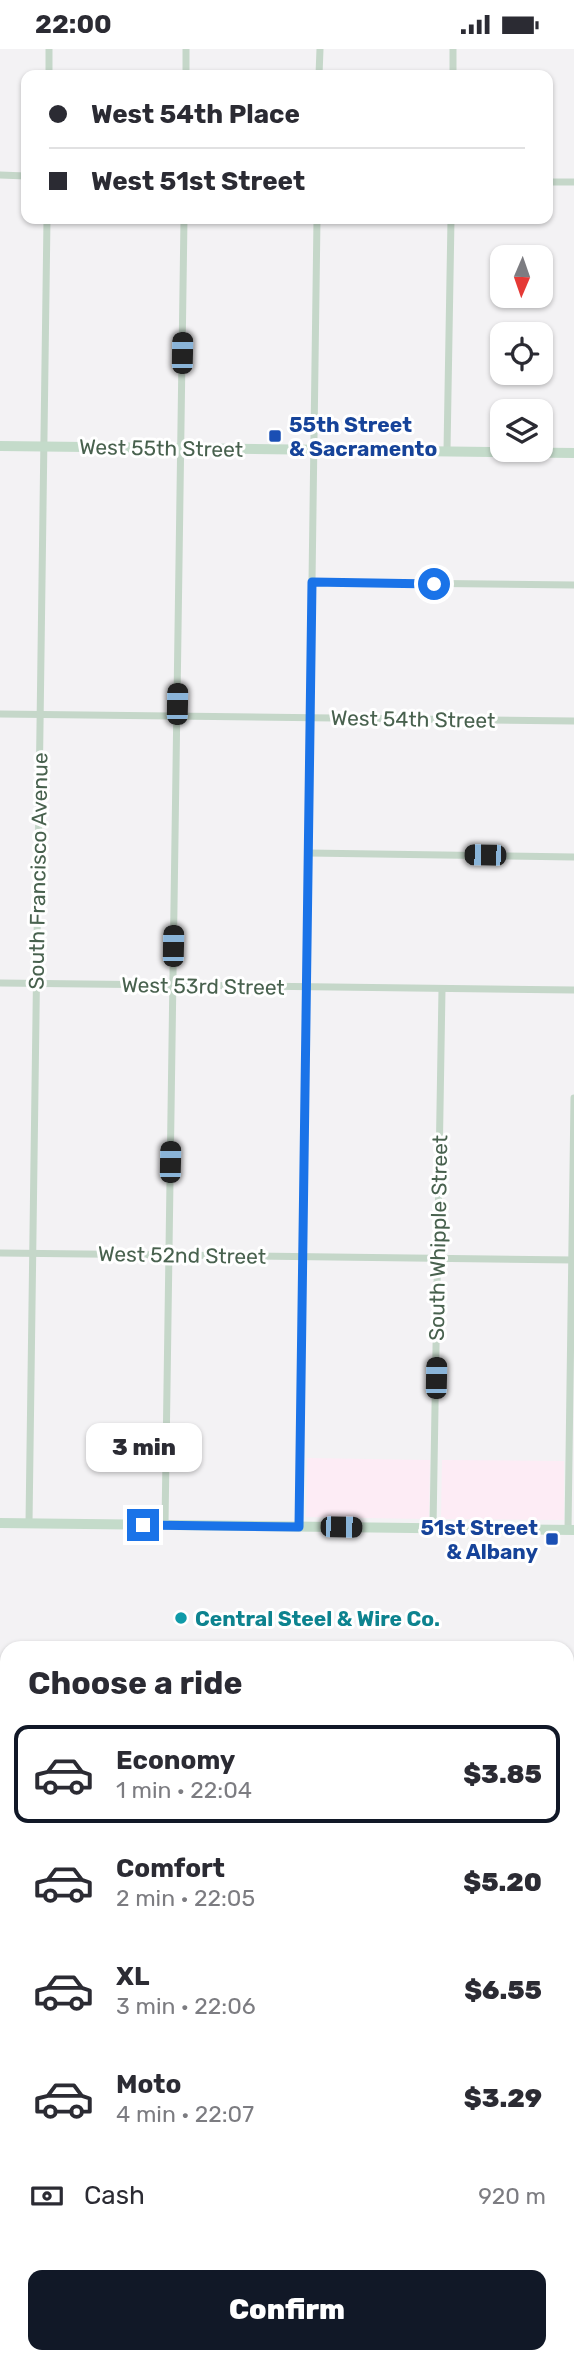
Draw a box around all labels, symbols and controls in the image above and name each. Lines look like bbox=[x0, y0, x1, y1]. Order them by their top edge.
text: 22:00 bbox=[35, 9, 112, 40]
text: West 54th Place bbox=[91, 99, 300, 130]
text: West 51st Street bbox=[91, 166, 305, 197]
north arrow bbox=[490, 245, 553, 308]
map controls bbox=[490, 245, 553, 462]
button: locate bbox=[490, 322, 553, 385]
car bbox=[172, 332, 193, 374]
button: layers bbox=[490, 399, 553, 462]
place label: 55th Street & Sacramento bbox=[289, 412, 437, 461]
marker: 55th Street & Sacramento bbox=[267, 428, 283, 444]
street label: West 55th Street bbox=[79, 434, 243, 462]
route start bbox=[418, 568, 450, 600]
car bbox=[167, 683, 188, 725]
street label: West 54th Street bbox=[331, 705, 495, 733]
street label: South Francisco Avenue bbox=[23, 752, 53, 990]
car bbox=[464, 844, 507, 866]
car bbox=[163, 925, 184, 967]
street label: West 53rd Street bbox=[121, 972, 285, 1000]
street label: South Whipple Street bbox=[424, 1135, 452, 1341]
car bbox=[160, 1141, 181, 1183]
street label: West 52nd Street bbox=[98, 1241, 266, 1269]
car bbox=[426, 1357, 447, 1399]
callout: 3 min bbox=[85, 1423, 201, 1473]
text: 3 min bbox=[112, 1433, 176, 1461]
route end bbox=[127, 1509, 159, 1541]
place label: 51st Street & Albany bbox=[420, 1515, 538, 1564]
car bbox=[320, 1516, 363, 1538]
marker: 51st Street & Albany bbox=[544, 1531, 560, 1547]
place label: Central Steel & Wire Co. bbox=[195, 1606, 440, 1631]
marker: Central Steel & Wire Co. bbox=[173, 1610, 189, 1626]
text: Choose a ride bbox=[28, 1664, 242, 1702]
icon: car bbox=[32, 1743, 95, 1806]
text: Economy bbox=[116, 1745, 235, 1776]
text: $3.85 bbox=[463, 1759, 542, 1790]
text: 1 min · 22:04 bbox=[116, 1776, 252, 1804]
icon: car bbox=[32, 1851, 95, 1914]
text: Comfort bbox=[116, 1853, 225, 1884]
text: $5.20 bbox=[463, 1867, 542, 1898]
text: 2 min · 22:05 bbox=[116, 1884, 255, 1912]
icon: car bbox=[32, 1959, 95, 2022]
text: XL bbox=[116, 1961, 149, 1992]
text: $6.55 bbox=[464, 1975, 542, 2006]
text: 3 min · 22:06 bbox=[116, 1992, 256, 2020]
icon: car bbox=[32, 2067, 95, 2130]
text: Moto bbox=[116, 2069, 181, 2100]
text: $3.29 bbox=[464, 2083, 542, 2114]
text: 4 min · 22:07 bbox=[116, 2100, 254, 2128]
icon: cash bbox=[28, 2177, 66, 2215]
text: Cash bbox=[84, 2180, 145, 2211]
text: 920 m bbox=[478, 2182, 546, 2210]
button: Confirm bbox=[28, 2270, 546, 2350]

